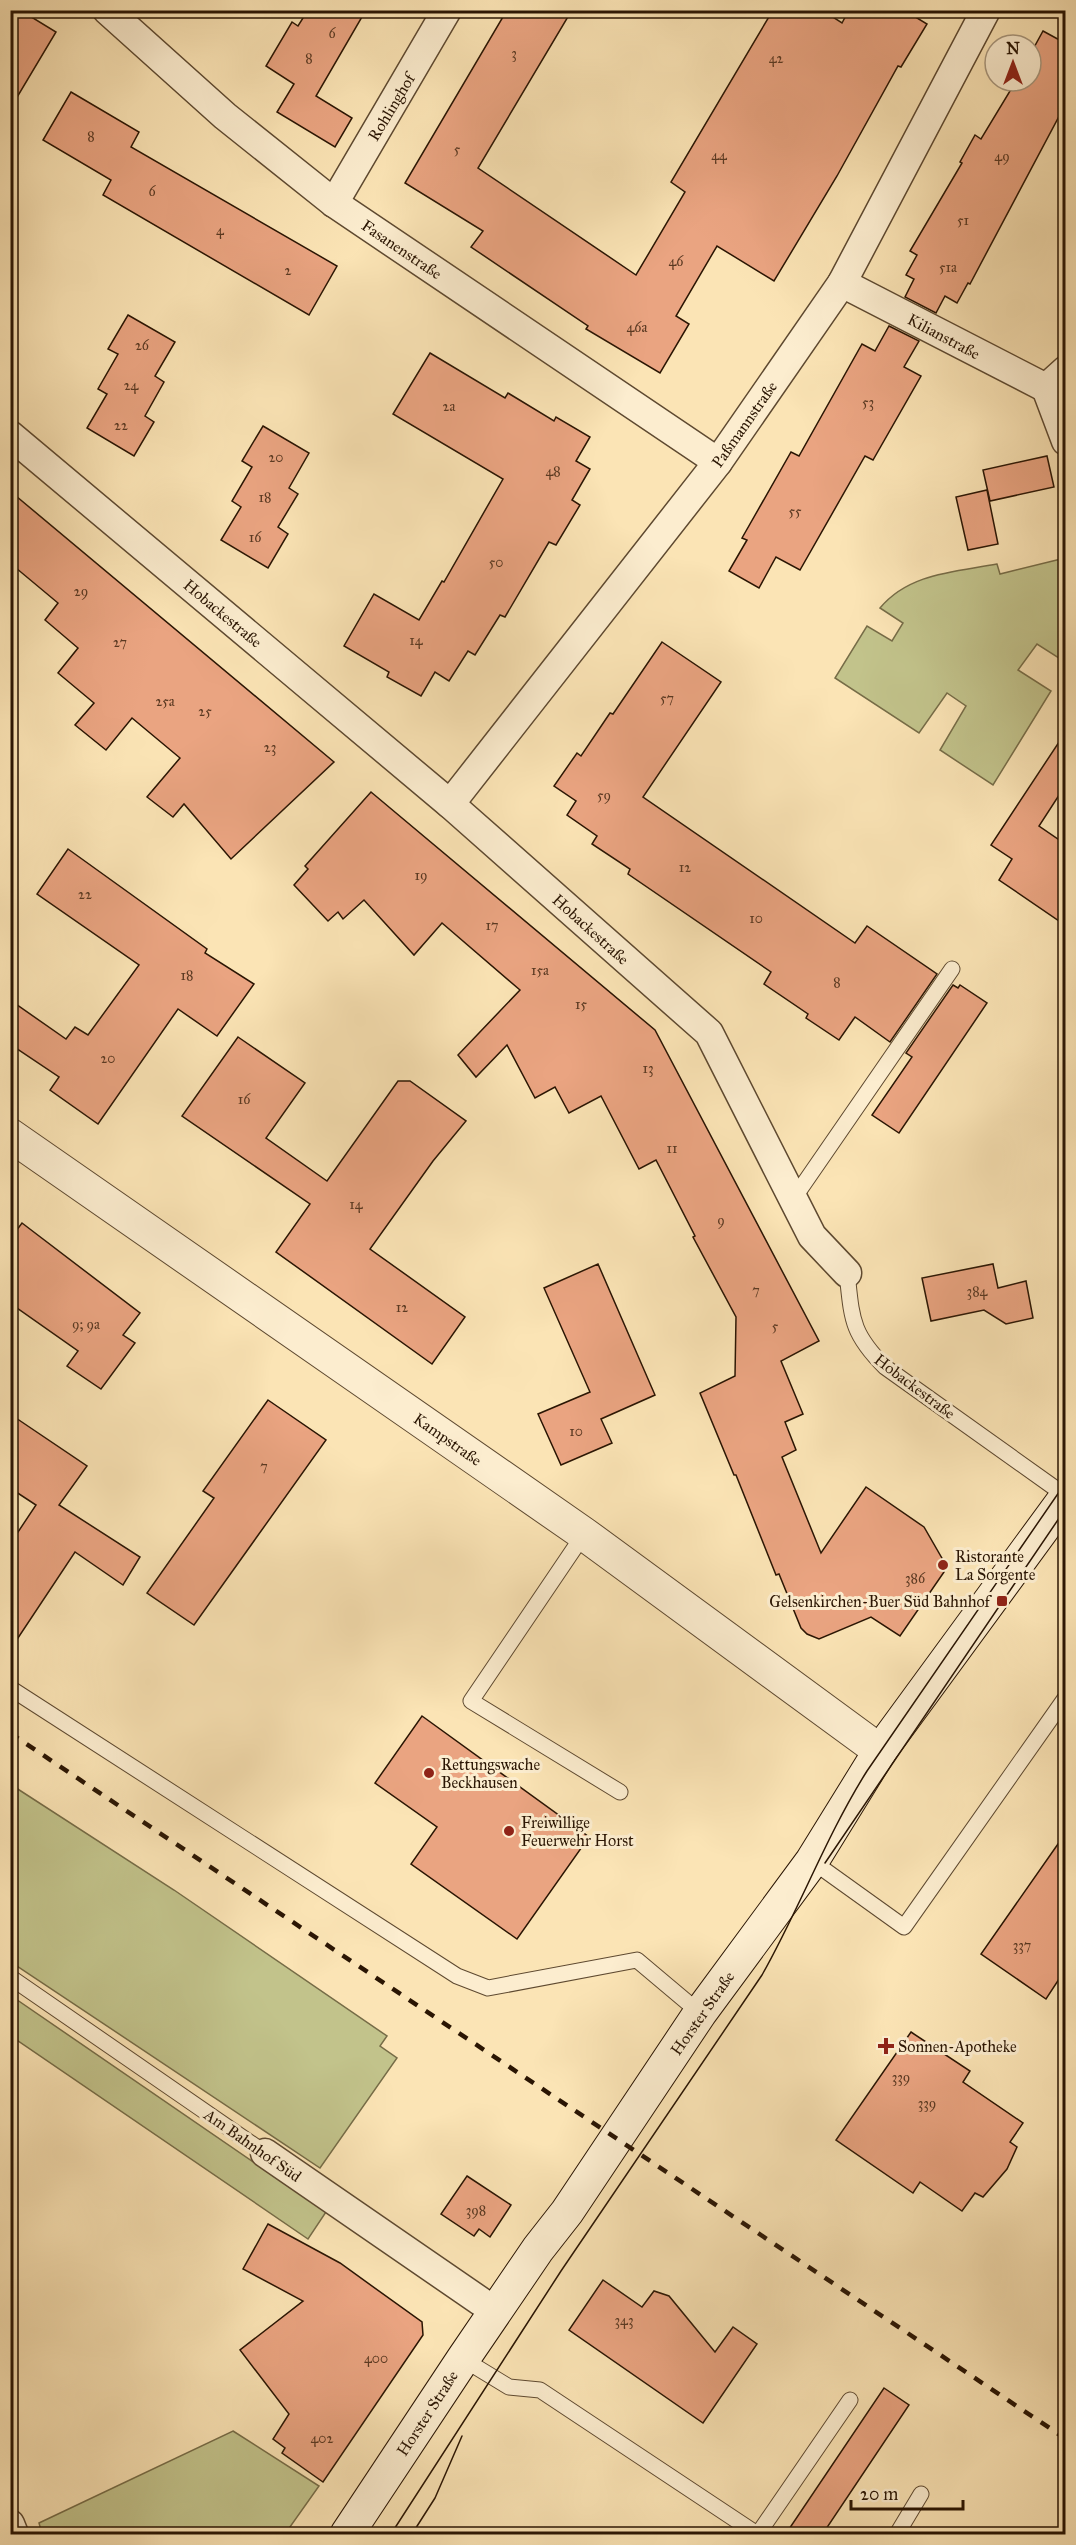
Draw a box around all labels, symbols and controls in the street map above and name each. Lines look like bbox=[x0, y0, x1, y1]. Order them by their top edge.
house number: 6 bbox=[328, 25, 336, 42]
north arrow bbox=[983, 33, 1043, 93]
text: N bbox=[1006, 39, 1020, 58]
house number: 3 bbox=[511, 45, 517, 62]
house number: 8 bbox=[305, 50, 313, 67]
house number: 42 bbox=[769, 50, 783, 67]
street label: Rohlinghof bbox=[364, 68, 421, 145]
house number: 8 bbox=[87, 128, 95, 145]
house number: 5 bbox=[454, 141, 461, 158]
house number: 44 bbox=[711, 147, 728, 164]
house number: 49 bbox=[994, 148, 1010, 165]
house number: 6 bbox=[148, 183, 156, 200]
house number: 51 bbox=[957, 212, 969, 229]
street label: Fasanenstraße bbox=[358, 216, 446, 283]
house number: 4 bbox=[216, 222, 225, 239]
house number: 46 bbox=[669, 253, 684, 270]
house number: 51a bbox=[939, 259, 957, 276]
house number: 2 bbox=[285, 262, 292, 279]
street label: Kilianstraße bbox=[904, 309, 983, 364]
house number: 46a bbox=[627, 319, 648, 336]
house number: 26 bbox=[135, 337, 150, 354]
house number: 24 bbox=[124, 377, 140, 394]
street label: Paßmannstraße bbox=[708, 377, 781, 471]
house number: 53 bbox=[862, 394, 874, 411]
house number: 2a bbox=[443, 398, 455, 415]
house number: 22 bbox=[114, 417, 128, 434]
house number: 20 bbox=[268, 449, 284, 466]
house number: 48 bbox=[545, 463, 561, 480]
house number: 18 bbox=[259, 489, 271, 506]
house number: 55 bbox=[788, 503, 802, 520]
house number: 16 bbox=[249, 529, 262, 546]
house number: 50 bbox=[489, 554, 503, 571]
street label: Hobackestraße bbox=[180, 575, 266, 652]
house number: 29 bbox=[74, 583, 88, 600]
house number: 14 bbox=[409, 632, 424, 649]
house number: 27 bbox=[113, 634, 127, 651]
house number: 57 bbox=[660, 690, 674, 707]
house number: 25a bbox=[155, 693, 175, 710]
house number: 25 bbox=[198, 703, 212, 720]
house number: 23 bbox=[264, 739, 276, 756]
house number: 59 bbox=[597, 787, 611, 804]
house number: 12 bbox=[679, 859, 691, 876]
house number: 19 bbox=[415, 867, 427, 884]
house number: 22 bbox=[78, 886, 92, 903]
street label: Hobackestraße bbox=[549, 890, 633, 969]
house number: 10 bbox=[749, 910, 763, 927]
house number: 17 bbox=[485, 917, 499, 934]
house number: 15a bbox=[531, 962, 549, 979]
house number: 18 bbox=[181, 967, 193, 984]
house number: 8 bbox=[833, 974, 841, 991]
house number: 15 bbox=[575, 996, 587, 1013]
house number: 20 bbox=[100, 1050, 116, 1067]
house number: 13 bbox=[642, 1060, 654, 1077]
house number: 16 bbox=[238, 1091, 251, 1108]
house number: 11 bbox=[666, 1140, 678, 1157]
house number: 14 bbox=[349, 1196, 364, 1213]
house number: 9 bbox=[717, 1212, 725, 1229]
house number: 7 bbox=[752, 1282, 760, 1299]
house number: 384 bbox=[967, 1283, 989, 1300]
house number: 12 bbox=[396, 1299, 408, 1316]
house number: 9; 9a bbox=[72, 1316, 100, 1333]
house number: 5 bbox=[772, 1318, 779, 1335]
street label: Hobackestraße bbox=[871, 1350, 959, 1423]
street label: Kampstraße bbox=[410, 1409, 486, 1470]
house number: 10 bbox=[569, 1423, 583, 1440]
house number: 7 bbox=[260, 1458, 268, 1475]
place label: Ristorante La Sorgente bbox=[955, 1547, 1036, 1585]
marker: Ristorante La Sorgente bbox=[936, 1558, 950, 1572]
house number: 386 bbox=[905, 1570, 926, 1587]
place label: Gelsenkirchen-Buer Süd Bahnhof bbox=[769, 1592, 993, 1611]
marker: Gelsenkirchen-Buer Süd Bahnhof bbox=[995, 1594, 1009, 1608]
place label: Rettungswache Beckhausen bbox=[441, 1755, 540, 1792]
marker: Rettungswache Beckhausen bbox=[422, 1766, 436, 1780]
place label: Freiwillige Feuerwehr Horst bbox=[521, 1813, 634, 1850]
marker: Freiwillige Feuerwehr Horst bbox=[502, 1824, 516, 1838]
house number: 337 bbox=[1013, 1937, 1031, 1954]
street label: Horster Straße bbox=[667, 1967, 738, 2059]
place label: Sonnen-Apotheke bbox=[898, 2037, 1017, 2056]
marker: Sonnen-Apotheke bbox=[879, 2039, 893, 2053]
house number: 339 bbox=[892, 2069, 910, 2086]
house number: 339 bbox=[918, 2095, 936, 2112]
street label: Am Bahnhof Süd bbox=[200, 2104, 305, 2186]
house number: 398 bbox=[466, 2202, 486, 2219]
house number: 343 bbox=[615, 2312, 634, 2329]
house number: 400 bbox=[364, 2350, 388, 2367]
street label: Horster Straße bbox=[393, 2367, 462, 2460]
house number: 402 bbox=[311, 2430, 334, 2447]
scale bar bbox=[851, 2473, 964, 2511]
text: 20 m bbox=[860, 2483, 898, 2505]

